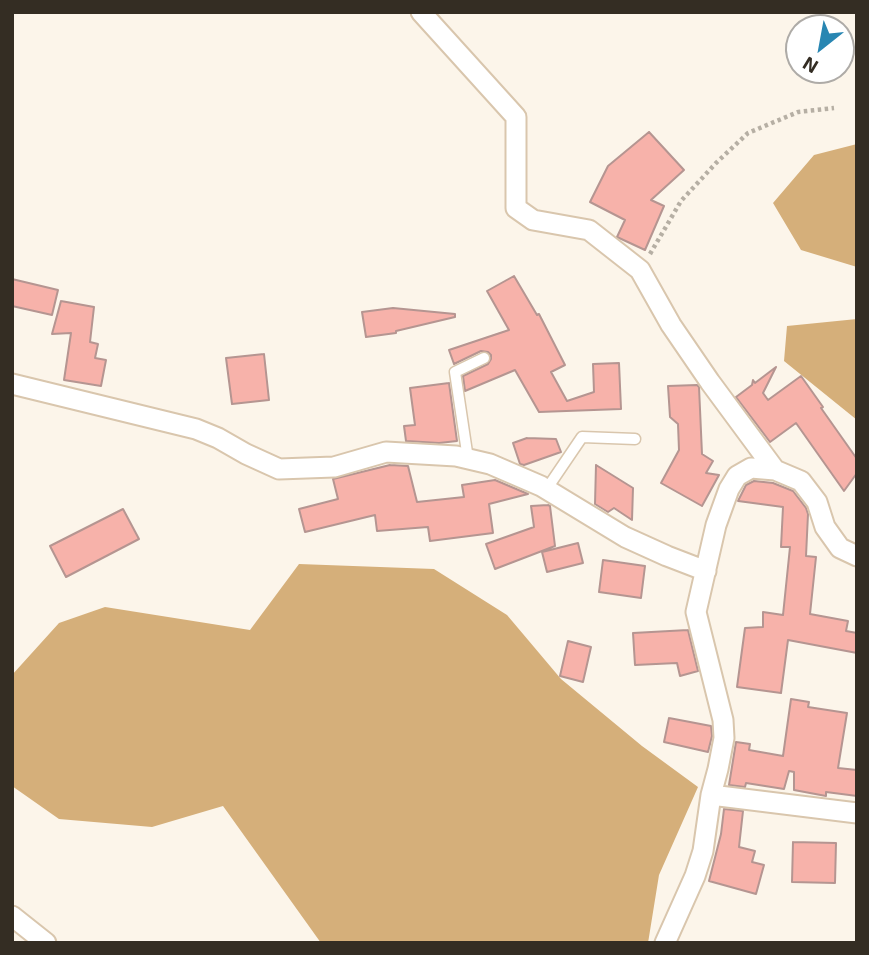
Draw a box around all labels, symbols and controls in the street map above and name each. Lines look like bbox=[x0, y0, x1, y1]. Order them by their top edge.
north arrow bbox=[785, 14, 855, 84]
text: N bbox=[798, 52, 822, 79]

